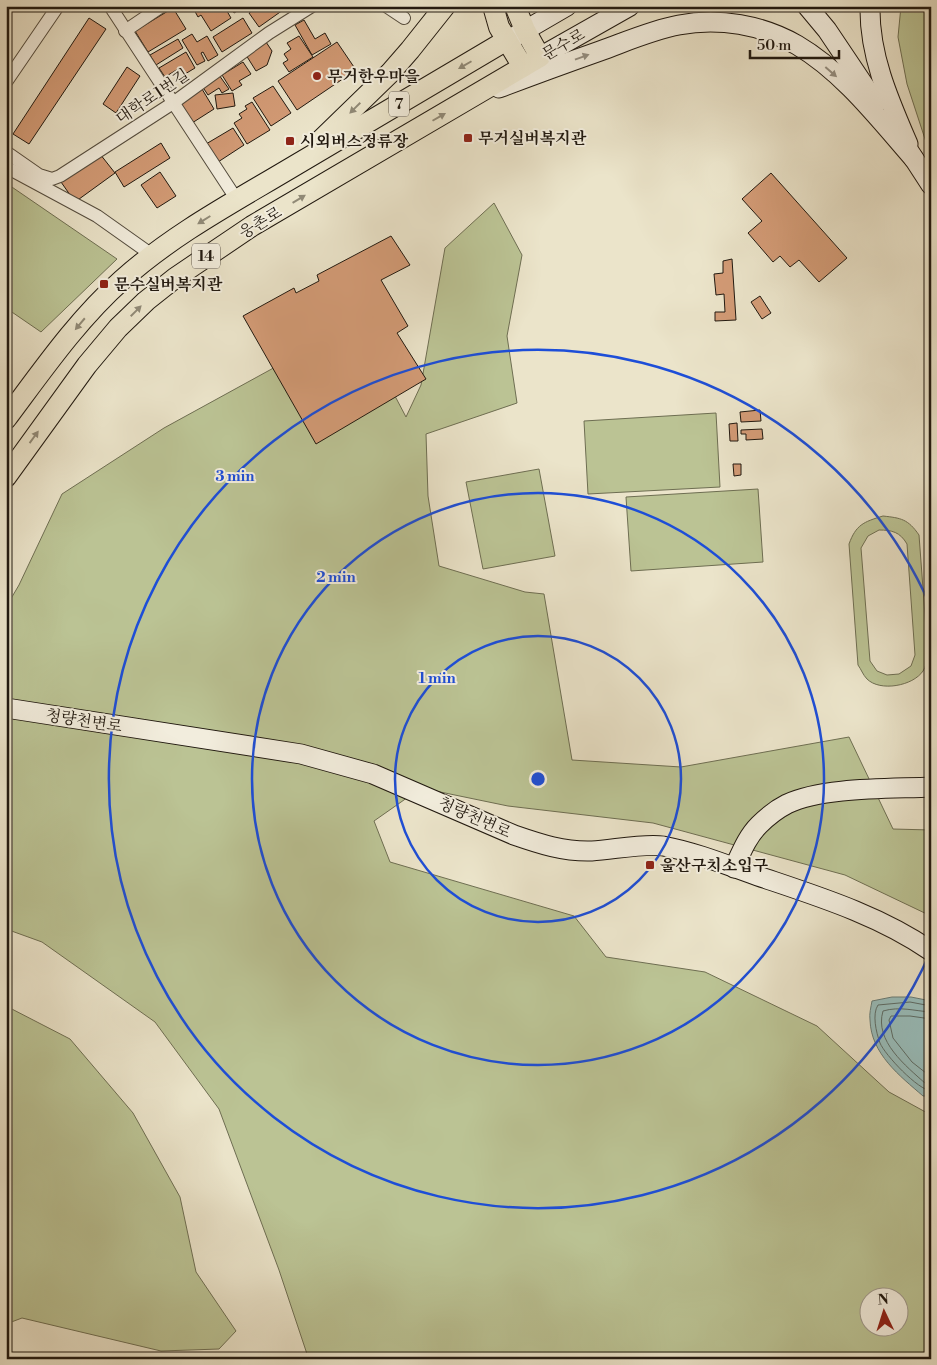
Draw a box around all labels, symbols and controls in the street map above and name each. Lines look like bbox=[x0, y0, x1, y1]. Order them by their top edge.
street label: 문수로 bbox=[538, 24, 589, 65]
scale bar bbox=[750, 28, 838, 60]
text: 50 m bbox=[757, 36, 791, 55]
one-way arrow bbox=[575, 53, 590, 60]
one-way arrow bbox=[457, 61, 472, 69]
street label: 대학로1번길 bbox=[112, 65, 193, 129]
one-way arrow bbox=[825, 66, 838, 77]
place label: 무거한우마을 bbox=[327, 67, 420, 87]
marker: 무거한우마을 bbox=[311, 70, 323, 82]
road number: 7 bbox=[389, 92, 409, 116]
one-way arrow bbox=[349, 102, 361, 114]
one-way arrow bbox=[432, 112, 445, 121]
place label: 무거실버복지관 bbox=[478, 129, 587, 149]
place label: 시외버스정류장 bbox=[300, 132, 409, 152]
marker: 무거실버복지관 bbox=[462, 132, 474, 144]
marker: 시외버스정류장 bbox=[284, 135, 296, 147]
one-way arrow bbox=[292, 195, 305, 204]
street label: 웅촌로 bbox=[235, 202, 286, 243]
one-way arrow bbox=[197, 215, 211, 224]
road number: 14 bbox=[192, 244, 220, 268]
place label: 문수실버복지관 bbox=[114, 275, 223, 295]
marker: 문수실버복지관 bbox=[98, 278, 110, 290]
one-way arrow bbox=[130, 305, 142, 317]
one-way arrow bbox=[75, 317, 86, 330]
one-way arrow bbox=[29, 430, 39, 444]
text: 3 min bbox=[215, 467, 255, 486]
text: 2 min bbox=[316, 568, 356, 587]
text: 1 min bbox=[418, 669, 456, 688]
street label: 청량천변로 bbox=[44, 705, 124, 737]
centre of rings bbox=[529, 770, 547, 788]
street label: 청량천변로 bbox=[435, 793, 514, 843]
place label: 울산구치소입구 bbox=[660, 856, 769, 876]
marker: 울산구치소입구 bbox=[644, 859, 656, 871]
north arrow bbox=[860, 1288, 910, 1338]
text: N bbox=[877, 1291, 889, 1309]

